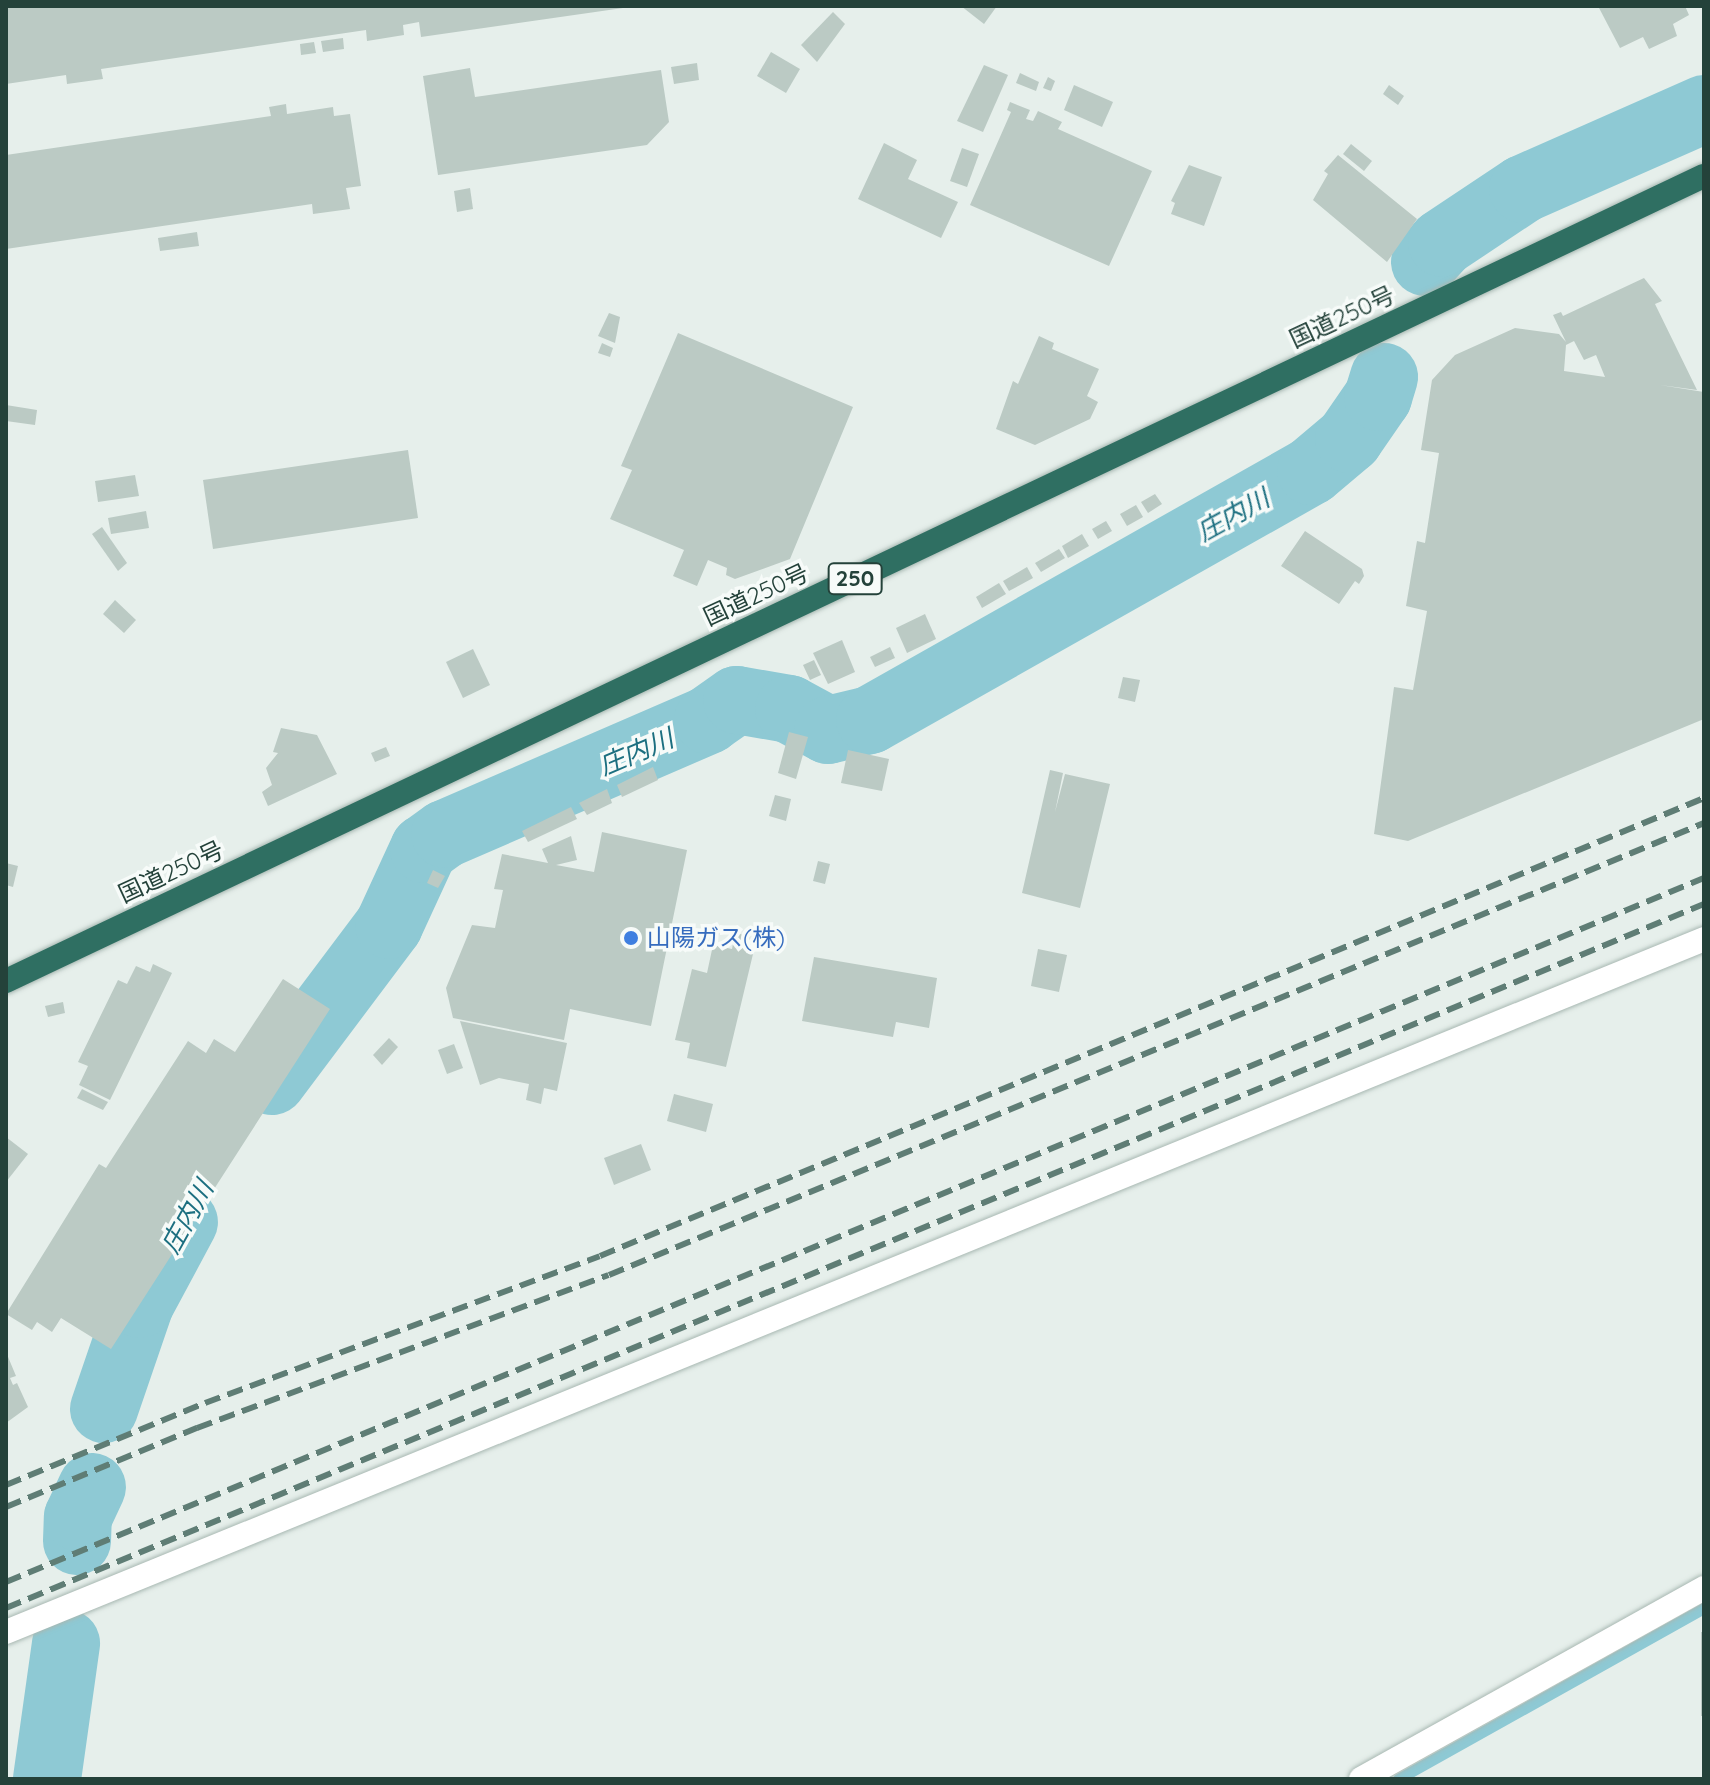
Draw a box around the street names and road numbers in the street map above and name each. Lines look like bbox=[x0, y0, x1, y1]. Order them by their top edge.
street label: 国道250号 bbox=[1285, 280, 1399, 354]
street label: 国道250号 bbox=[699, 558, 813, 632]
road number: 250 bbox=[827, 561, 883, 597]
street label: 国道250号 bbox=[114, 835, 228, 909]

